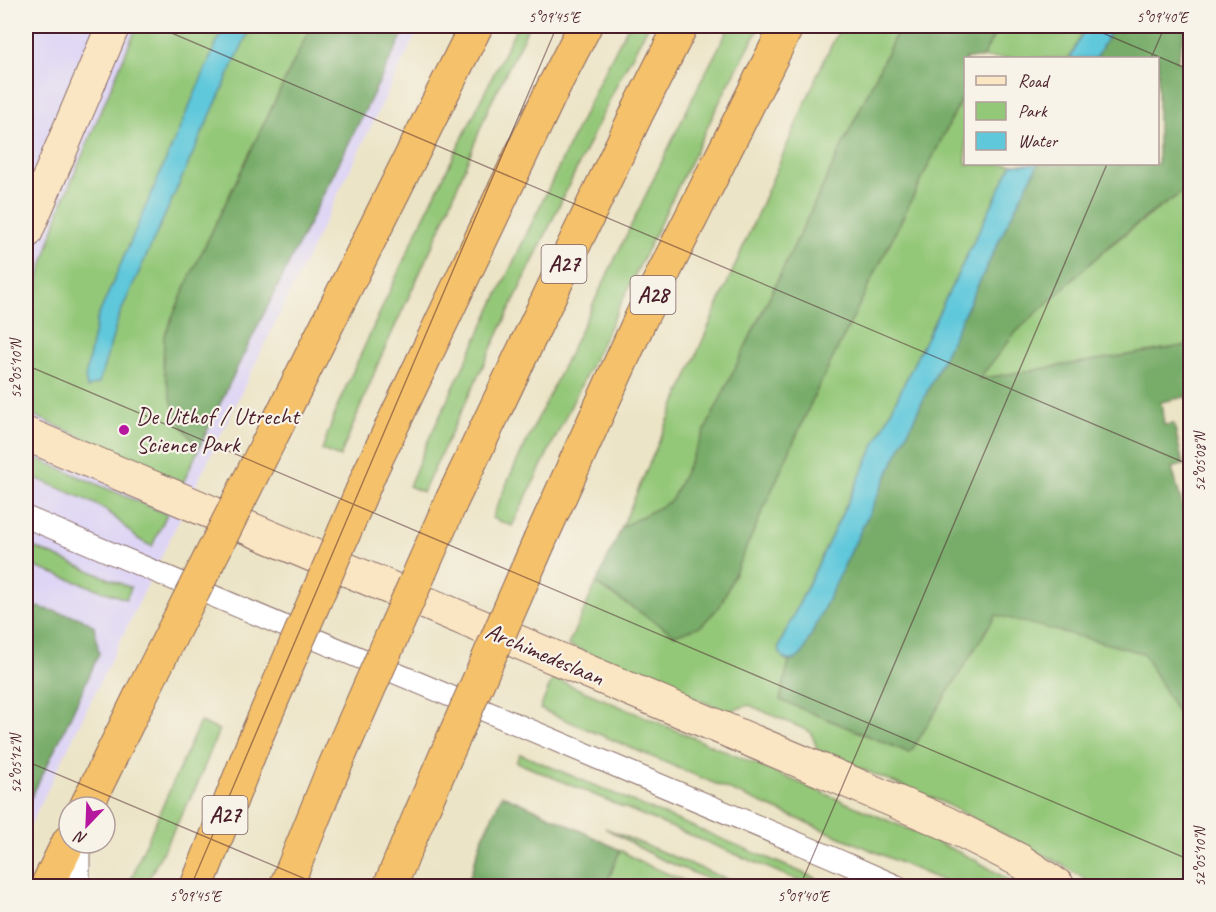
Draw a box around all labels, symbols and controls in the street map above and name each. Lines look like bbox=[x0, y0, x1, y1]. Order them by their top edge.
text: 5°09'45"E bbox=[528, 8, 582, 27]
text: 5°09'40"E bbox=[1136, 8, 1190, 27]
legend bbox=[964, 57, 1159, 165]
text: Road bbox=[1018, 70, 1051, 92]
text: Park bbox=[1018, 100, 1048, 122]
text: Water bbox=[1018, 130, 1059, 152]
road number: A27 bbox=[542, 245, 586, 283]
road number: A28 bbox=[630, 276, 676, 314]
text: 52°05'10"N bbox=[7, 336, 26, 399]
place label: De Uithof / Utrecht Science Park bbox=[136, 401, 301, 459]
marker: De Uithof / Utrecht Science Park bbox=[117, 423, 131, 437]
text: 52°05'08"N bbox=[1191, 429, 1210, 492]
street label: Archimedeslaan bbox=[481, 616, 609, 692]
text: 52°05'12"N bbox=[7, 731, 26, 794]
north arrow bbox=[57, 795, 117, 855]
road number: A27 bbox=[202, 796, 248, 834]
text: 52°05'10"N bbox=[1191, 824, 1210, 887]
text: N bbox=[70, 826, 90, 849]
text: 5°09'45"E bbox=[169, 887, 223, 906]
text: 5°09'40"E bbox=[777, 887, 831, 906]

